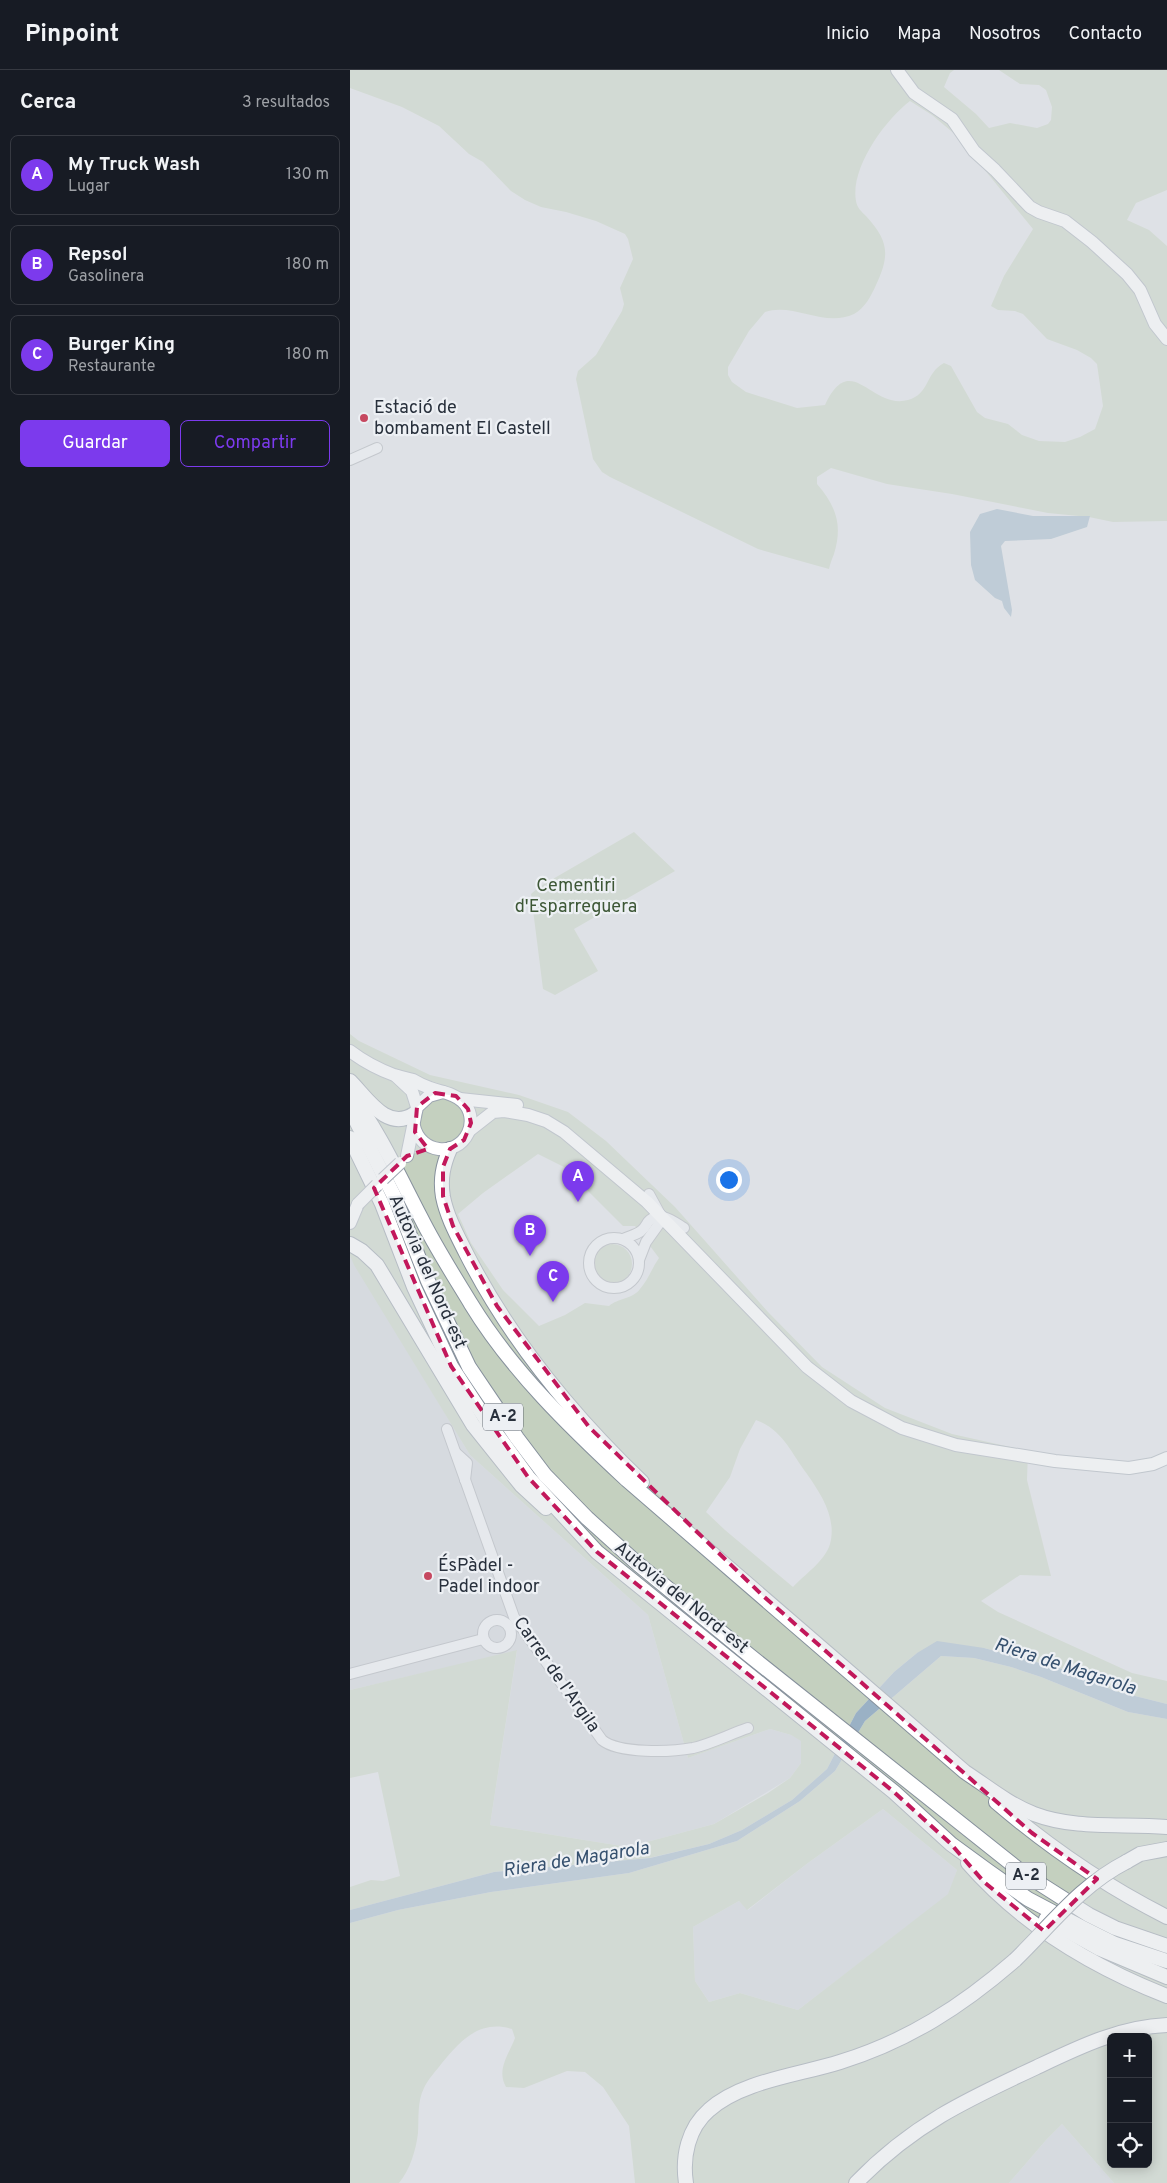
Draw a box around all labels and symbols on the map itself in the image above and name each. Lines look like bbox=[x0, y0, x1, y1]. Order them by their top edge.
place label: Estació de bombament El Castell bbox=[374, 397, 551, 441]
marker: Estació de bombament El Castell bbox=[358, 412, 370, 424]
park label: Cementiri d'Esparreguera bbox=[515, 875, 637, 919]
pin: A bbox=[562, 1161, 594, 1202]
your location bbox=[716, 1167, 742, 1193]
street label: Autovia del Nord-est bbox=[383, 1191, 471, 1353]
pin: B bbox=[514, 1215, 546, 1256]
pin: C bbox=[537, 1261, 569, 1302]
road number: A-2 bbox=[483, 1404, 523, 1430]
street label: Autovia del Nord-est bbox=[609, 1537, 753, 1659]
place label: ÉsPàdel - Padel indoor bbox=[438, 1553, 540, 1599]
marker: ÉsPàdel - Padel indoor bbox=[422, 1570, 434, 1582]
street label: Carrer de l'Argila bbox=[508, 1613, 604, 1737]
water label: Riera de Magarola bbox=[991, 1633, 1139, 1701]
water label: Riera de Magarola bbox=[501, 1837, 651, 1883]
road number: A-2 bbox=[1006, 1862, 1046, 1890]

